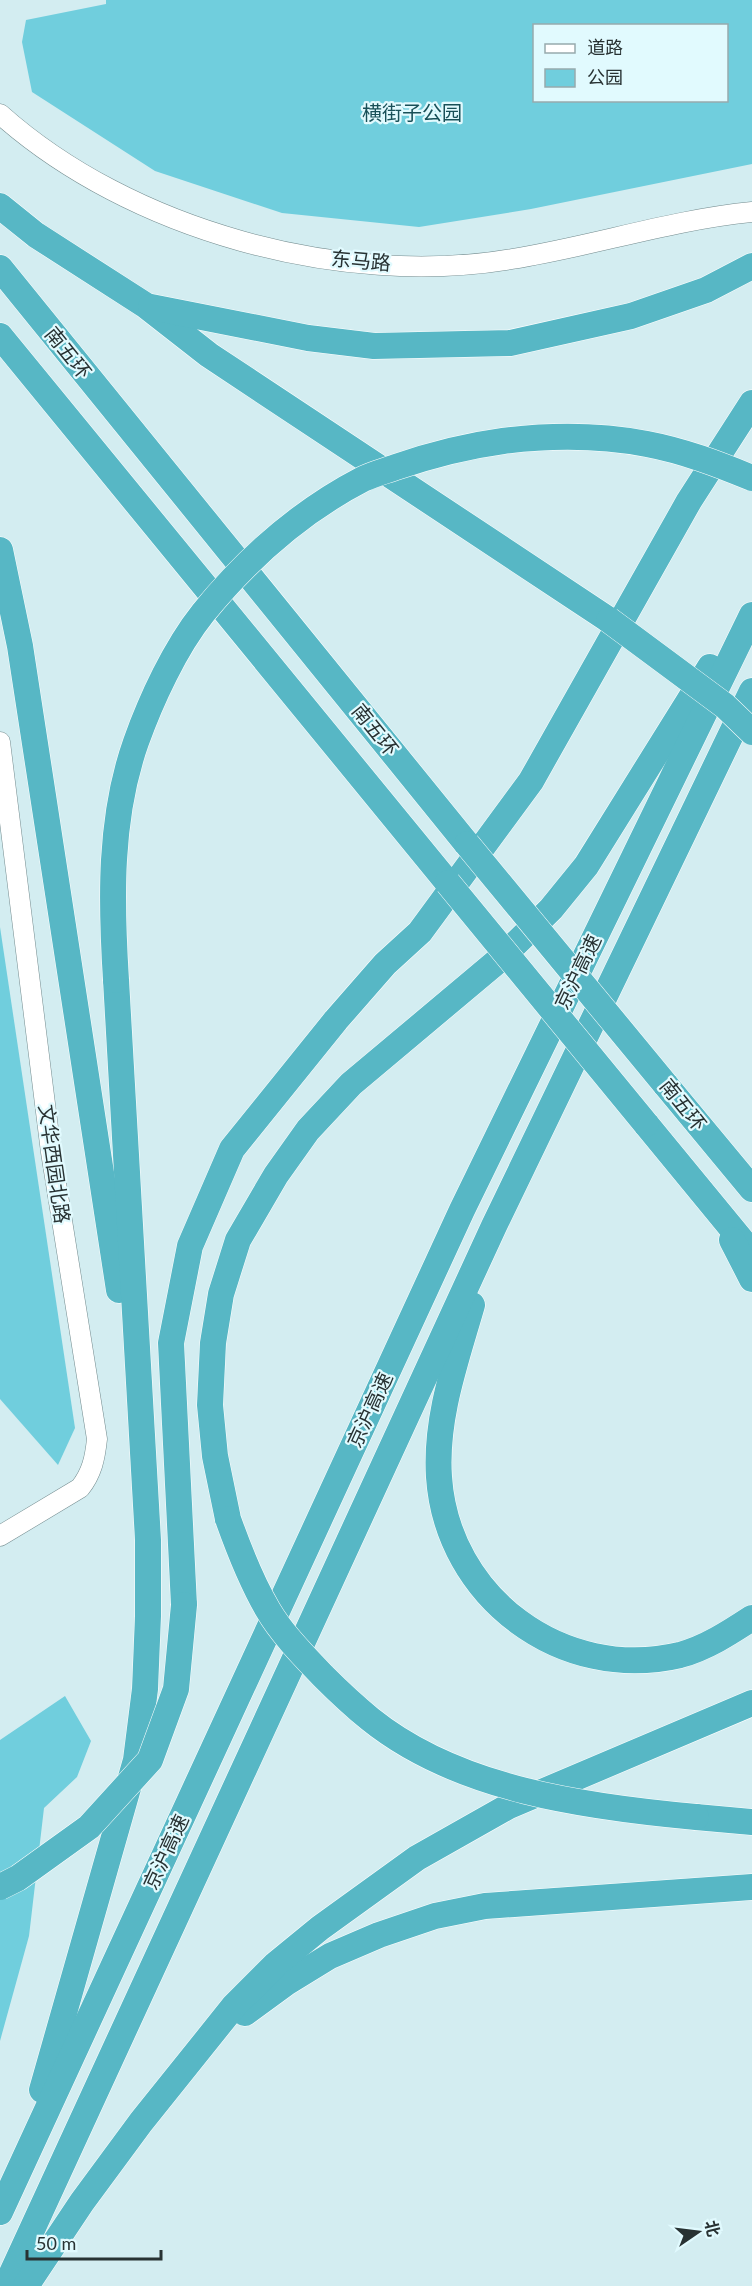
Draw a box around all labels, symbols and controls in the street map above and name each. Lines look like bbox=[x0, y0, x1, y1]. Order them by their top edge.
legend bbox=[533, 24, 728, 102]
text: 道路 bbox=[587, 36, 623, 58]
text: 公园 bbox=[587, 66, 623, 88]
park label: 横街子公园 bbox=[362, 100, 462, 124]
street label: 东马路 bbox=[330, 245, 392, 275]
street label: 南五环 bbox=[41, 322, 97, 383]
street label: 南五环 bbox=[348, 699, 404, 760]
street label: 京沪高速 bbox=[549, 930, 605, 1013]
street label: 南五环 bbox=[656, 1074, 712, 1135]
street label: 文华西园北路 bbox=[35, 1103, 75, 1225]
street label: 京沪高速 bbox=[341, 1368, 397, 1451]
street label: 京沪高速 bbox=[137, 1810, 193, 1893]
north arrow bbox=[668, 2202, 728, 2262]
text: 北 bbox=[702, 2218, 724, 2238]
scale bar bbox=[27, 2223, 160, 2261]
text: 50 m bbox=[36, 2232, 76, 2254]

